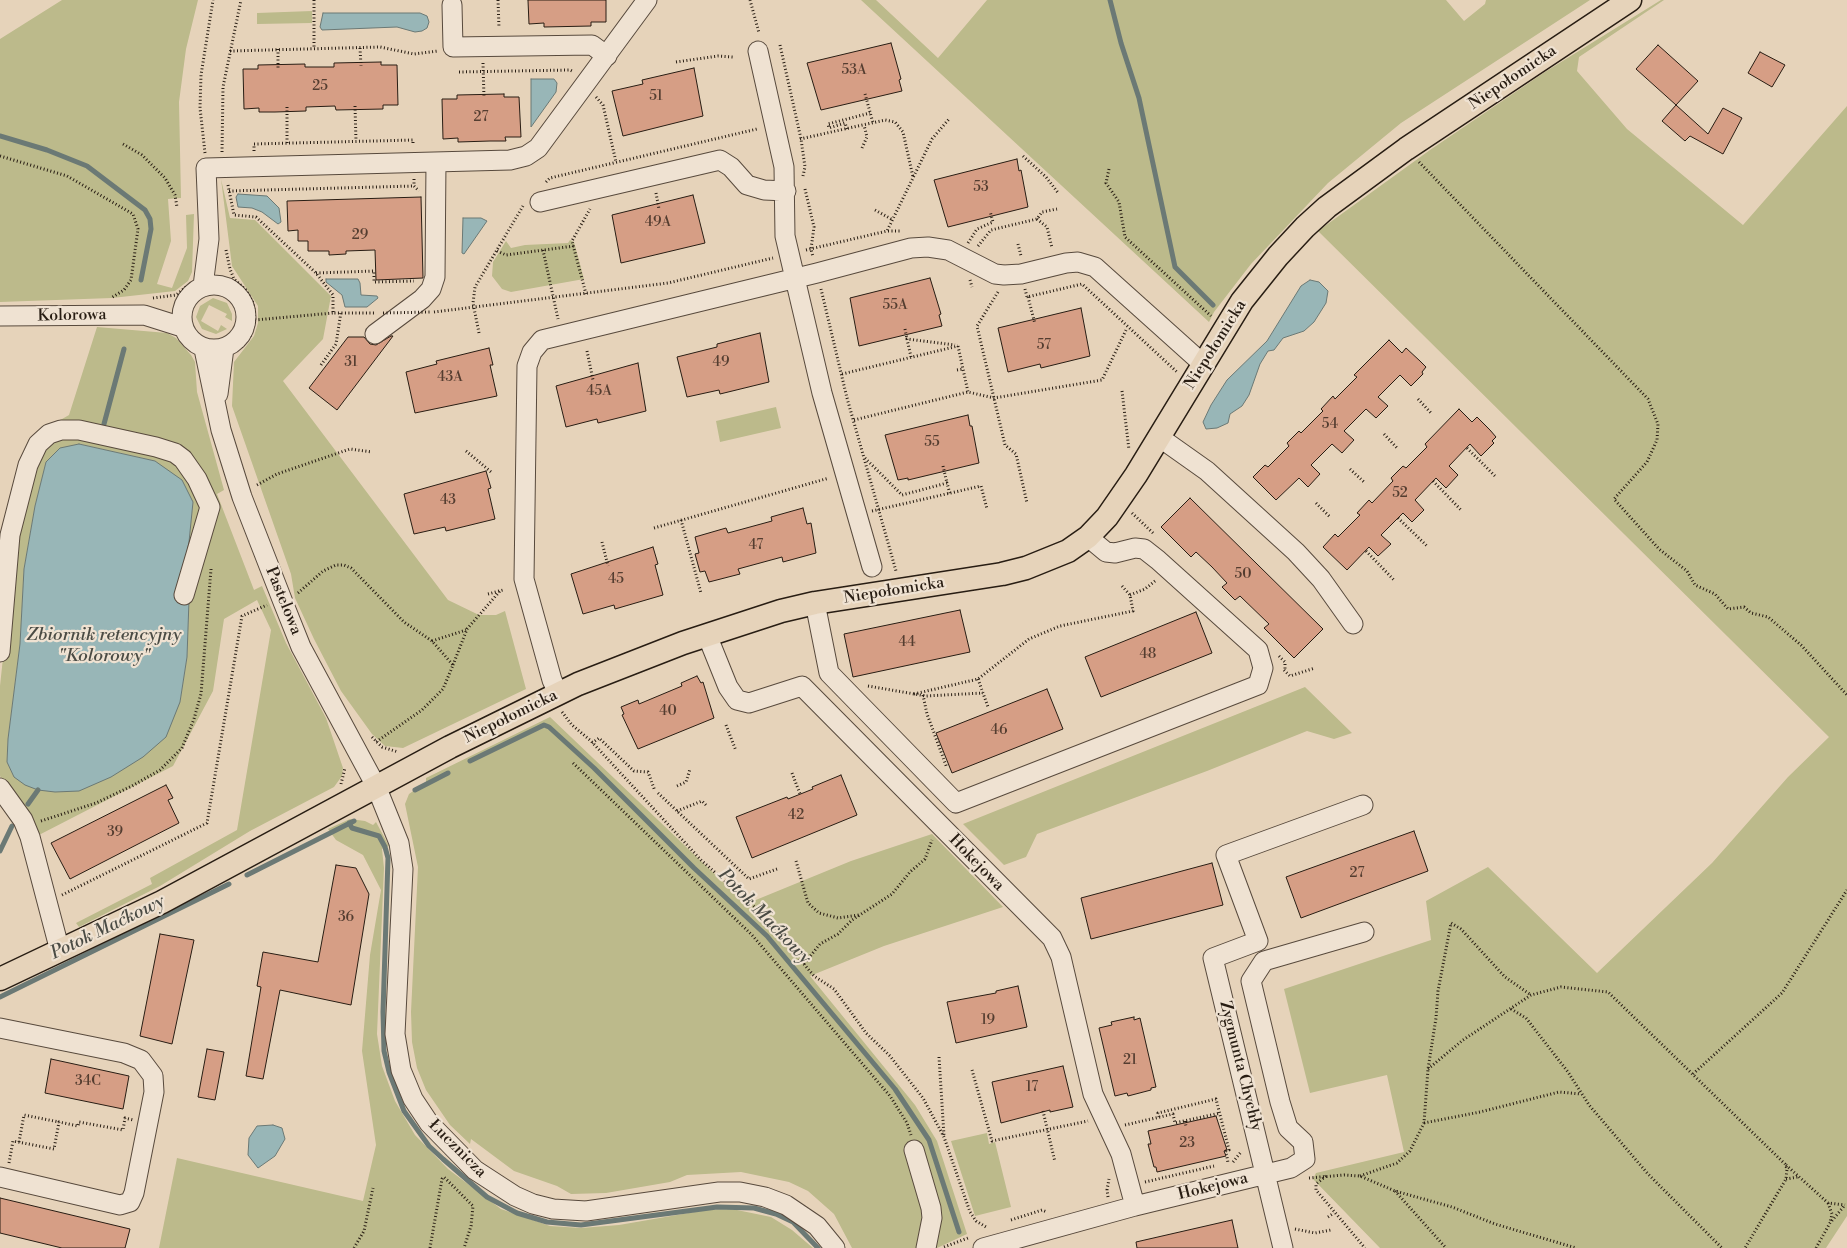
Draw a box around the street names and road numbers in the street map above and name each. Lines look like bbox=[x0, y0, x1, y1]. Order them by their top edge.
street label: Niepołomicka bbox=[1466, 42, 1560, 114]
street label: Niepołomicka bbox=[1181, 297, 1251, 393]
street label: Kolorowa bbox=[37, 306, 107, 326]
street label: Pastelowa bbox=[261, 564, 305, 638]
street label: Niepołomicka bbox=[842, 574, 946, 608]
street label: Niepołomicka bbox=[461, 686, 561, 748]
street label: Hokejowa bbox=[944, 831, 1008, 895]
street label: Zygmunta Chychły bbox=[1215, 999, 1265, 1133]
street label: Łucznicza bbox=[424, 1116, 490, 1182]
street label: Hokejowa bbox=[1176, 1169, 1250, 1205]

